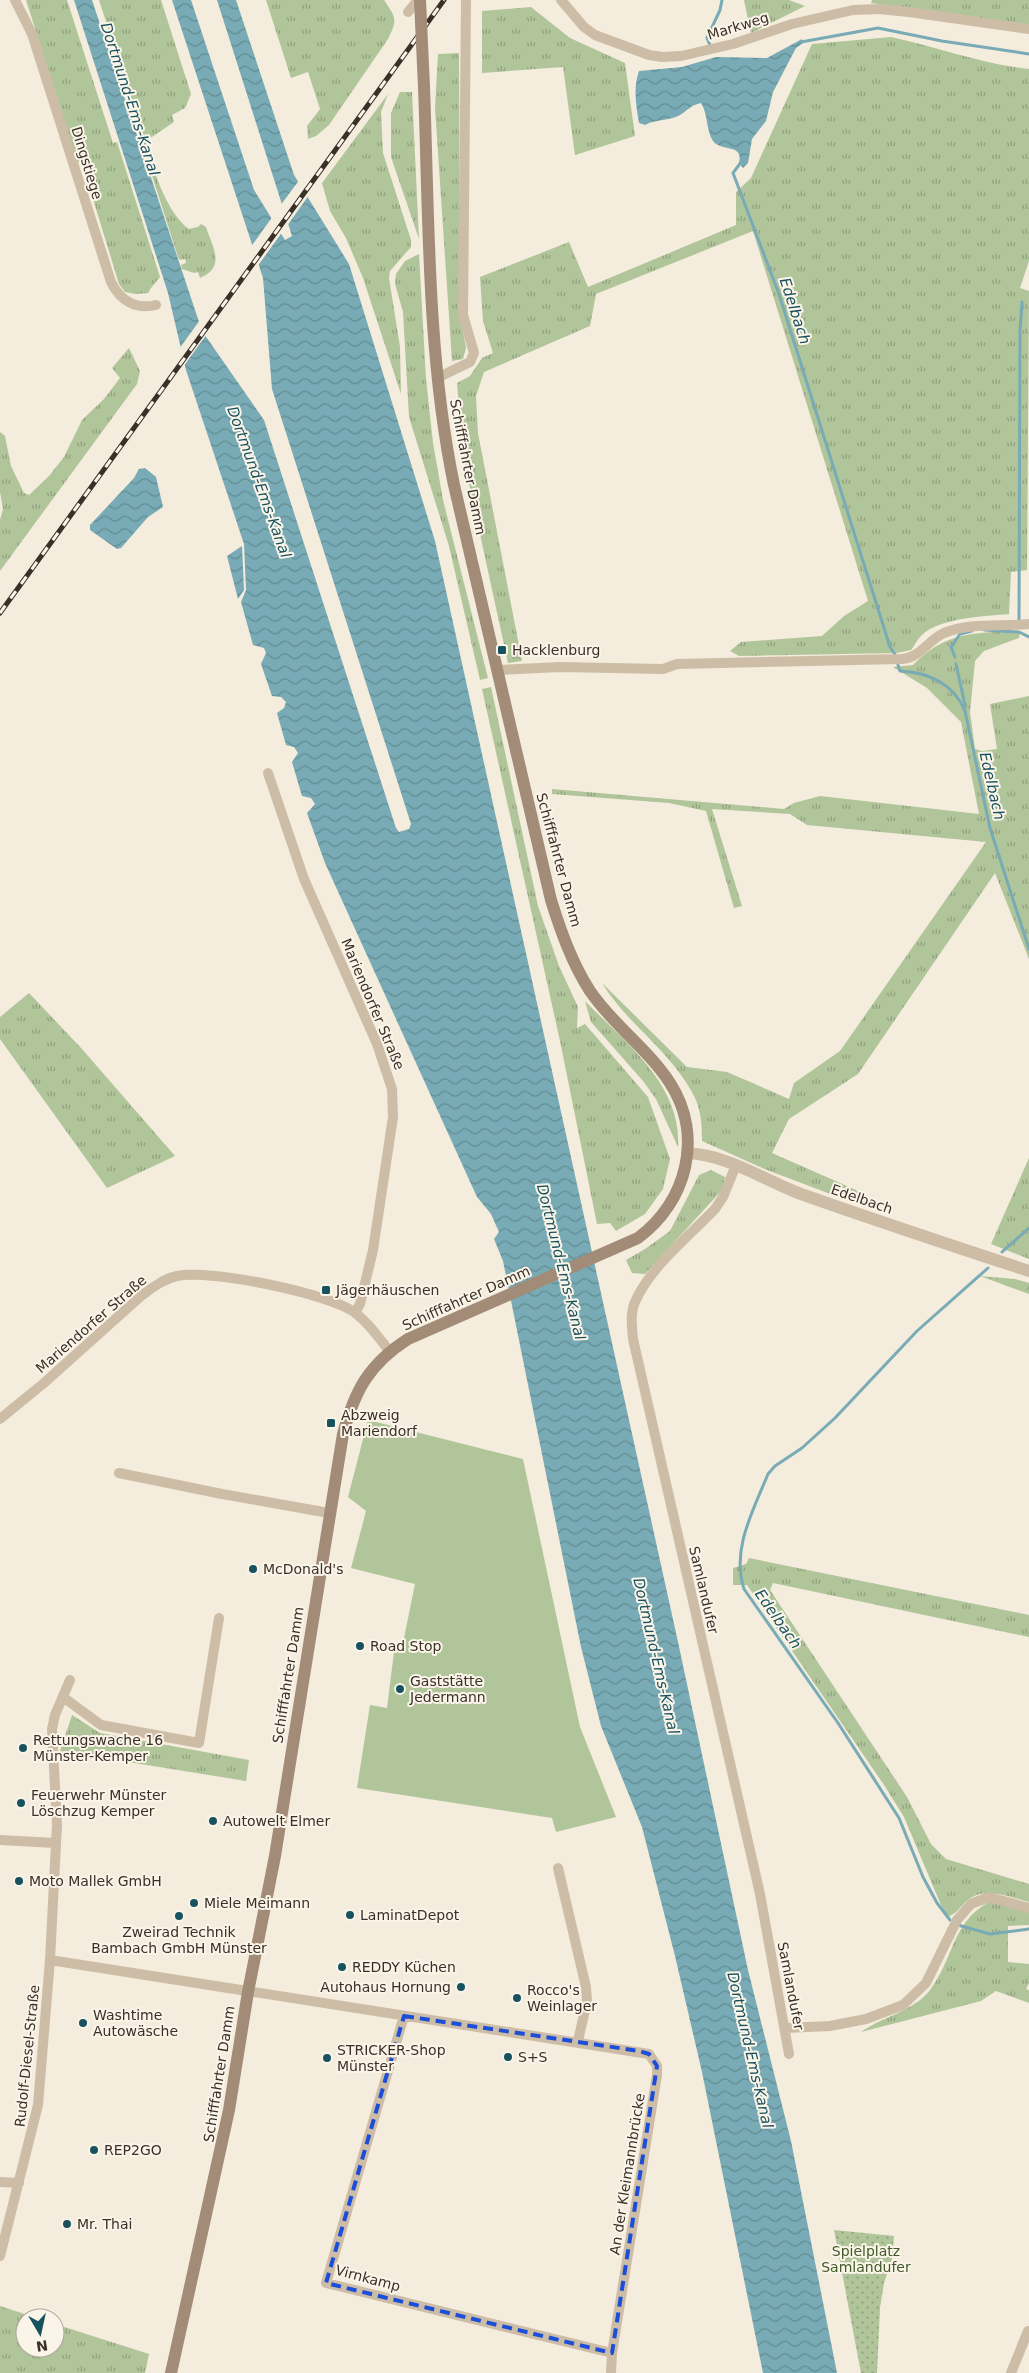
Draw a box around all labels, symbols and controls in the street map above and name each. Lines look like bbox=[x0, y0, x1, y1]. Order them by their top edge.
street label: Markweg bbox=[705, 9, 771, 43]
water label: Dortmund-Ems-Kanal bbox=[97, 20, 164, 179]
street label: Dingstiege bbox=[68, 125, 106, 201]
water label: Edelbach bbox=[776, 275, 814, 347]
street label: Schifffahrter Damm bbox=[447, 398, 489, 536]
water label: Dortmund-Ems-Kanal bbox=[223, 404, 295, 561]
place label: Hacklenburg bbox=[512, 642, 600, 658]
marker: Hacklenburg bbox=[496, 644, 508, 656]
water label: Edelbach bbox=[975, 750, 1009, 822]
street label: Schifffahrter Damm bbox=[533, 791, 585, 929]
street label: Mariendorfer Straße bbox=[338, 936, 408, 1072]
street label: Edelbach bbox=[829, 1181, 895, 1217]
water label: Dortmund-Ems-Kanal bbox=[533, 1182, 589, 1343]
street label: Schifffahrter Damm bbox=[400, 1263, 532, 1333]
street label: Mariendorfer Straße bbox=[33, 1272, 149, 1376]
place label: Jägerhäuschen bbox=[335, 1282, 439, 1298]
marker: Jägerhäuschen bbox=[320, 1284, 332, 1296]
place label: Abzweig Mariendorf bbox=[341, 1407, 418, 1439]
marker: Abzweig Mariendorf bbox=[325, 1417, 337, 1429]
street label: Samlandufer bbox=[686, 1545, 722, 1636]
place label: McDonald's bbox=[263, 1561, 344, 1577]
marker: McDonald's bbox=[247, 1563, 259, 1575]
water label: Dortmund-Ems-Kanal bbox=[629, 1576, 683, 1737]
water label: Edelbach bbox=[751, 1586, 805, 1652]
street label: Schifffahrter Damm bbox=[269, 1606, 307, 1744]
place label: Road Stop bbox=[370, 1638, 442, 1654]
marker: Road Stop bbox=[354, 1640, 366, 1652]
place label: Gaststätte Jedermann bbox=[409, 1673, 486, 1705]
marker: Gaststätte Jedermann bbox=[394, 1683, 406, 1695]
place label: Rettungswache 16 Münster-Kemper bbox=[33, 1732, 163, 1764]
marker: Rettungswache 16 Münster-Kemper bbox=[17, 1742, 29, 1754]
place label: Feuerwehr Münster Löschzug Kemper bbox=[31, 1787, 167, 1819]
marker: Feuerwehr Münster Löschzug Kemper bbox=[15, 1797, 27, 1809]
place label: Autowelt Elmer bbox=[223, 1813, 330, 1829]
marker: Autowelt Elmer bbox=[207, 1815, 219, 1827]
place label: Moto Mallek GmbH bbox=[29, 1873, 162, 1889]
marker: Moto Mallek GmbH bbox=[13, 1875, 25, 1887]
place label: Miele Meimann bbox=[204, 1895, 310, 1911]
marker: Miele Meimann bbox=[188, 1897, 200, 1909]
place label: LaminatDepot bbox=[360, 1907, 460, 1923]
marker: LaminatDepot bbox=[344, 1909, 356, 1921]
marker: Zweirad Technik Bambach GmbH Münster bbox=[173, 1910, 185, 1922]
place label: Zweirad Technik Bambach GmbH Münster bbox=[91, 1924, 267, 1956]
street label: Samlandufer bbox=[775, 1941, 807, 2032]
place label: REDDY Küchen bbox=[352, 1959, 456, 1975]
marker: REDDY Küchen bbox=[336, 1961, 348, 1973]
water label: Dortmund-Ems-Kanal bbox=[723, 1970, 777, 2131]
place label: Autohaus Hornung bbox=[320, 1979, 451, 1995]
marker: Autohaus Hornung bbox=[455, 1981, 467, 1993]
place label: Rocco's Weinlager bbox=[527, 1982, 597, 2014]
street label: Rudolf-Diesel-Straße bbox=[12, 1984, 42, 2128]
marker: Rocco's Weinlager bbox=[511, 1992, 523, 2004]
street label: Schifffahrter Damm bbox=[200, 2005, 238, 2143]
place label: Washtime Autowäsche bbox=[93, 2007, 178, 2039]
marker: Washtime Autowäsche bbox=[77, 2017, 89, 2029]
place label: STRICKER-Shop Münster bbox=[337, 2042, 446, 2074]
place label: S+S bbox=[518, 2049, 548, 2065]
marker: S+S bbox=[502, 2051, 514, 2063]
marker: STRICKER-Shop Münster bbox=[321, 2052, 333, 2064]
street label: An der Kleimannbrücke bbox=[606, 2092, 648, 2256]
place label: REP2GO bbox=[104, 2142, 162, 2158]
marker: REP2GO bbox=[88, 2144, 100, 2156]
place label: Mr. Thai bbox=[77, 2216, 132, 2232]
marker: Mr. Thai bbox=[61, 2218, 73, 2230]
park label: Spielplatz Samlandufer bbox=[821, 2243, 911, 2275]
street label: Virnkamp bbox=[334, 2262, 402, 2294]
north arrow bbox=[15, 2308, 65, 2358]
text: N bbox=[35, 2337, 49, 2355]

